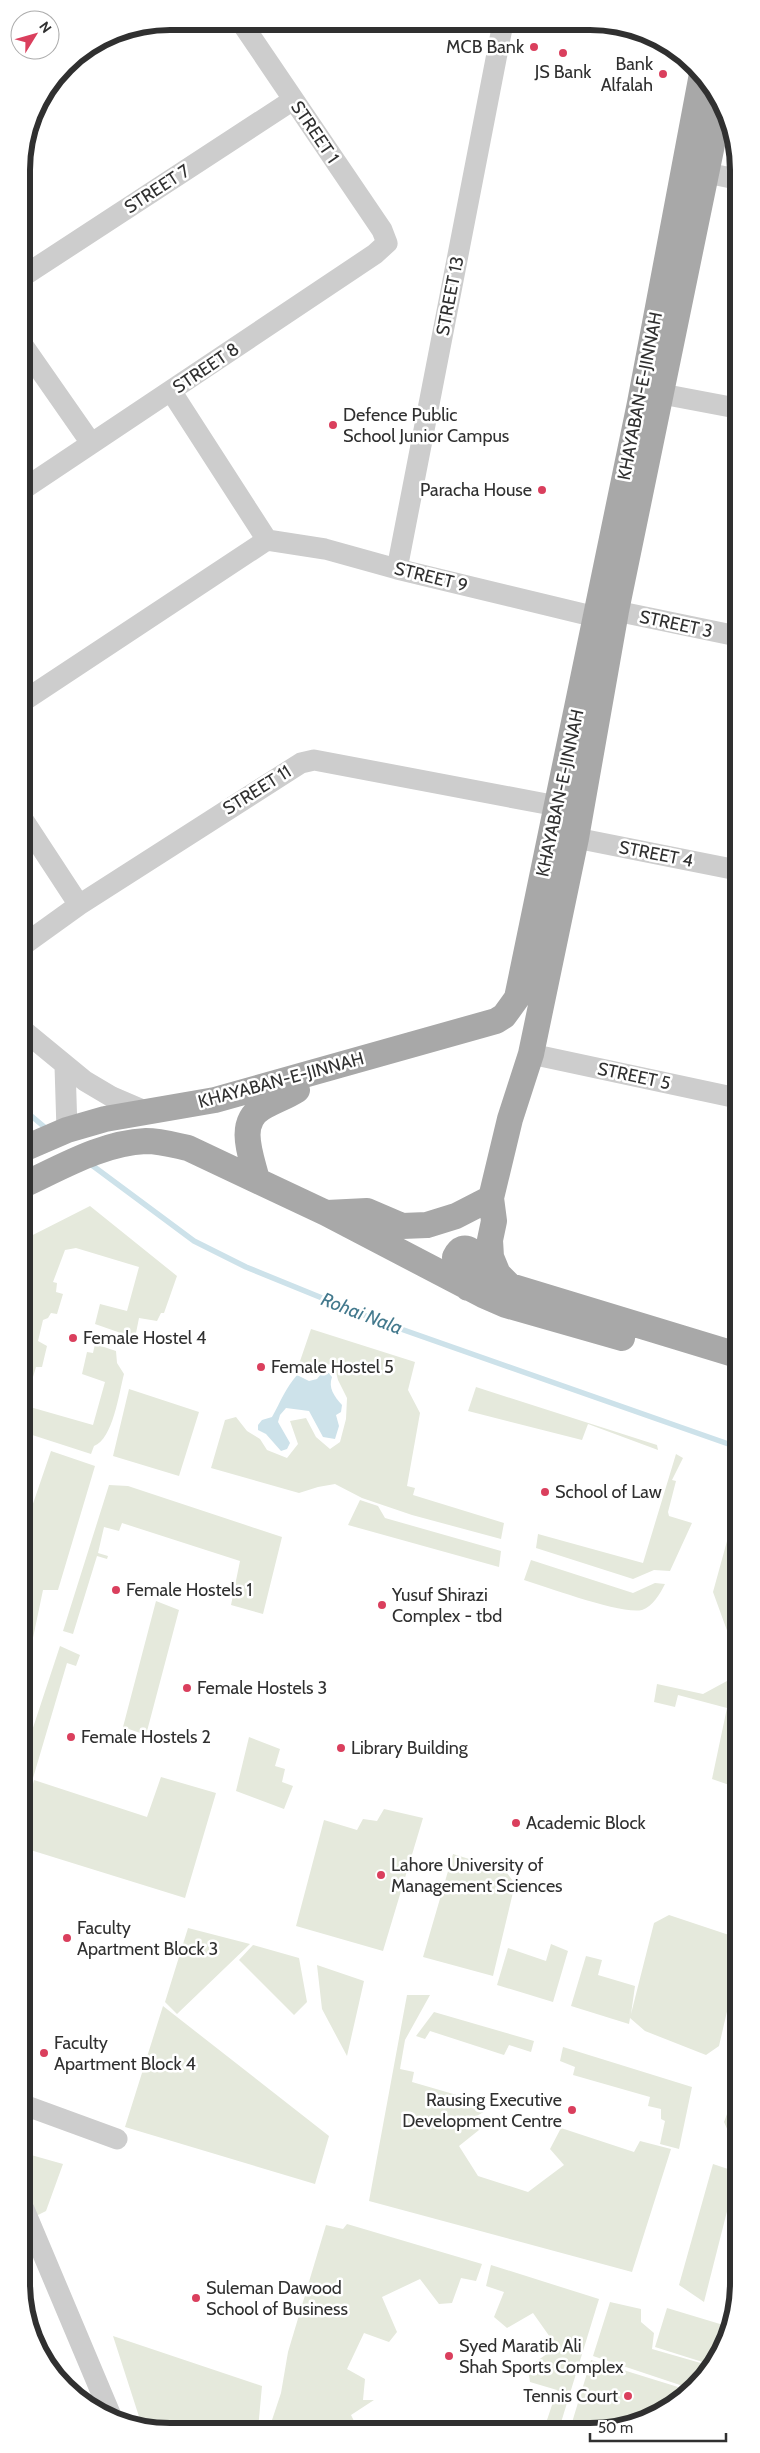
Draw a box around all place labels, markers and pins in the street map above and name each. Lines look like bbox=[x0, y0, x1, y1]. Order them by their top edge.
place label: MCB Bank bbox=[446, 36, 525, 58]
marker: MCB Bank bbox=[528, 41, 540, 53]
marker: JS Bank bbox=[557, 47, 569, 59]
place label: Bank Alfalah bbox=[601, 53, 654, 96]
place label: JS Bank bbox=[534, 61, 592, 83]
marker: Bank Alfalah bbox=[657, 68, 669, 80]
place label: Defence Public School Junior Campus bbox=[343, 404, 509, 447]
marker: Defence Public School Junior Campus bbox=[327, 419, 339, 431]
place label: Paracha House bbox=[420, 479, 532, 501]
marker: Paracha House bbox=[536, 484, 548, 496]
place label: Female Hostel 4 bbox=[83, 1327, 206, 1349]
marker: Female Hostel 4 bbox=[67, 1332, 79, 1344]
place label: Female Hostel 5 bbox=[271, 1356, 394, 1378]
marker: Female Hostel 5 bbox=[255, 1361, 267, 1373]
place label: School of Law bbox=[555, 1481, 662, 1503]
marker: School of Law bbox=[539, 1486, 551, 1498]
place label: Female Hostels 1 bbox=[126, 1579, 252, 1601]
marker: Female Hostels 1 bbox=[110, 1584, 122, 1596]
place label: Yusuf Shirazi Complex - tbd bbox=[391, 1584, 502, 1627]
marker: Yusuf Shirazi Complex - tbd bbox=[376, 1599, 388, 1611]
place label: Female Hostels 3 bbox=[197, 1677, 327, 1699]
marker: Female Hostels 3 bbox=[181, 1682, 193, 1694]
place label: Female Hostels 2 bbox=[81, 1726, 211, 1748]
marker: Female Hostels 2 bbox=[65, 1731, 77, 1743]
place label: Library Building bbox=[351, 1737, 469, 1759]
marker: Library Building bbox=[335, 1742, 347, 1754]
place label: Academic Block bbox=[526, 1812, 647, 1834]
marker: Academic Block bbox=[510, 1817, 522, 1829]
place label: Lahore University of Management Sciences bbox=[391, 1854, 563, 1897]
marker: Lahore University of Management Sciences bbox=[375, 1869, 387, 1881]
place label: Faculty Apartment Block 3 bbox=[77, 1917, 218, 1960]
marker: Faculty Apartment Block 3 bbox=[61, 1932, 73, 1944]
place label: Faculty Apartment Block 4 bbox=[54, 2032, 196, 2075]
marker: Faculty Apartment Block 4 bbox=[38, 2047, 50, 2059]
place label: Rausing Executive Development Centre bbox=[402, 2089, 562, 2132]
marker: Rausing Executive Development Centre bbox=[566, 2104, 578, 2116]
place label: Suleman Dawood School of Business bbox=[206, 2277, 348, 2320]
marker: Suleman Dawood School of Business bbox=[190, 2292, 202, 2304]
place label: Syed Maratib Ali Shah Sports Complex bbox=[459, 2335, 624, 2378]
marker: Syed Maratib Ali Shah Sports Complex bbox=[443, 2350, 455, 2362]
place label: Tennis Court bbox=[523, 2385, 618, 2407]
marker: Tennis Court bbox=[622, 2390, 634, 2402]

